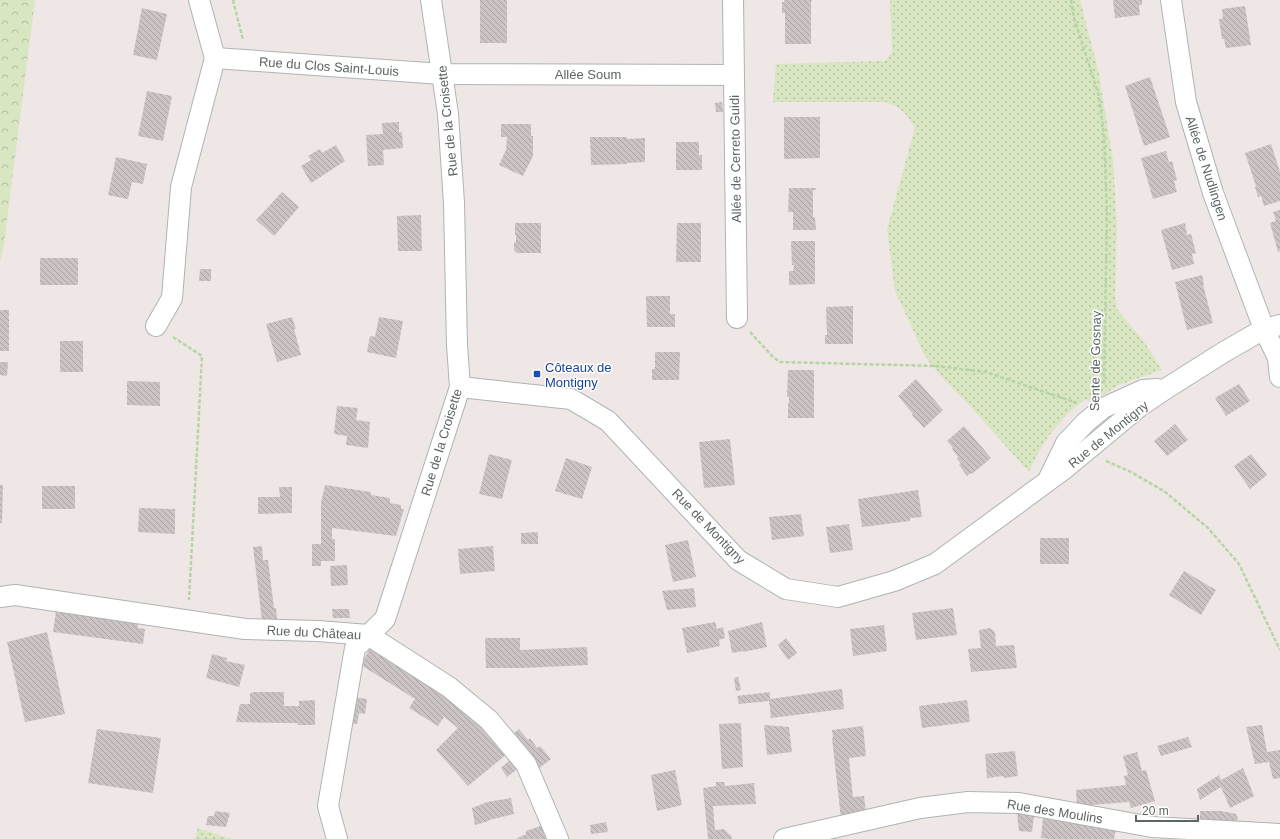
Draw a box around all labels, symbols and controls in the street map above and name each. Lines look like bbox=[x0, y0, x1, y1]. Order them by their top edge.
street label: Rue du Clos Saint-Louis bbox=[259, 54, 400, 79]
street label: Rue de la Croisette bbox=[434, 65, 461, 177]
street label: Allée Soum bbox=[555, 67, 621, 82]
street label: Allée de Cerreto Guidi bbox=[727, 95, 744, 223]
street label: Allée de Nudlingen bbox=[1183, 114, 1231, 222]
street label: Sente de Gosnay bbox=[1087, 310, 1104, 411]
place label: Côteaux de Montigny bbox=[545, 360, 612, 390]
marker: Côteaux de Montigny bbox=[532, 369, 542, 379]
street label: Rue de la Croisette bbox=[418, 387, 465, 498]
street label: Rue de Montigny bbox=[1065, 397, 1152, 471]
street label: Rue de Montigny bbox=[669, 486, 749, 567]
street label: Rue du Château bbox=[266, 623, 362, 642]
street label: Rue des Moulins bbox=[1006, 797, 1104, 827]
scale bar bbox=[1136, 797, 1198, 823]
text: 20 m bbox=[1142, 804, 1169, 818]

